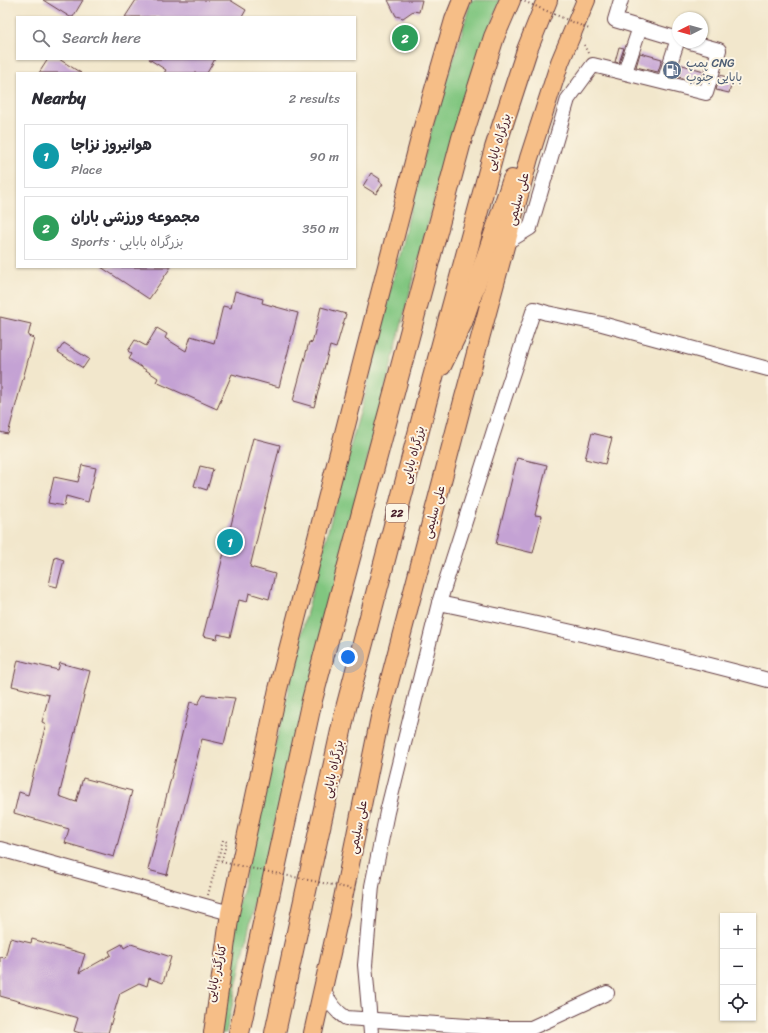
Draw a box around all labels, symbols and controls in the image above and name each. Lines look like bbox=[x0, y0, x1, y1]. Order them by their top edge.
north arrow bbox=[672, 12, 708, 48]
search box bbox=[16, 16, 356, 60]
pin: 2 bbox=[392, 23, 418, 53]
text: Search here bbox=[62, 25, 141, 51]
icon: search bbox=[30, 27, 52, 49]
place label: پمپ CNG بابایی جنوب bbox=[686, 52, 742, 88]
fuel station icon: پمپ CNG بابایی جنوب bbox=[661, 59, 683, 81]
text: Nearby bbox=[32, 83, 86, 113]
text: 2 results bbox=[289, 87, 340, 110]
street label: بزرگراه بابایی bbox=[479, 110, 517, 174]
text: هوانیروز نزاجا bbox=[71, 132, 152, 158]
text: 1 bbox=[43, 145, 49, 168]
text: 90 m bbox=[309, 145, 339, 168]
text: Place bbox=[71, 158, 102, 181]
street label: علی سلیمی bbox=[500, 170, 536, 228]
text: مجموعه ورزشی باران bbox=[71, 204, 200, 230]
text: 2 bbox=[42, 217, 50, 240]
text: 350 m bbox=[302, 217, 339, 240]
text: Sports · بزرگراه بابایی bbox=[71, 230, 184, 253]
street label: بزرگراه بابایی bbox=[395, 424, 431, 486]
street label: علی سلیمی bbox=[416, 483, 452, 541]
road number: 22 bbox=[386, 504, 408, 522]
pin: 1 bbox=[217, 527, 243, 557]
your location bbox=[338, 647, 358, 667]
street label: بزرگراه بابایی bbox=[316, 738, 350, 800]
street label: علی سلیمی bbox=[342, 798, 374, 856]
map controls bbox=[720, 913, 756, 1021]
button: + bbox=[720, 913, 756, 949]
street label: کنارگذر بابایی bbox=[199, 942, 233, 1004]
button: − bbox=[720, 949, 756, 985]
button: locate bbox=[720, 985, 756, 1021]

